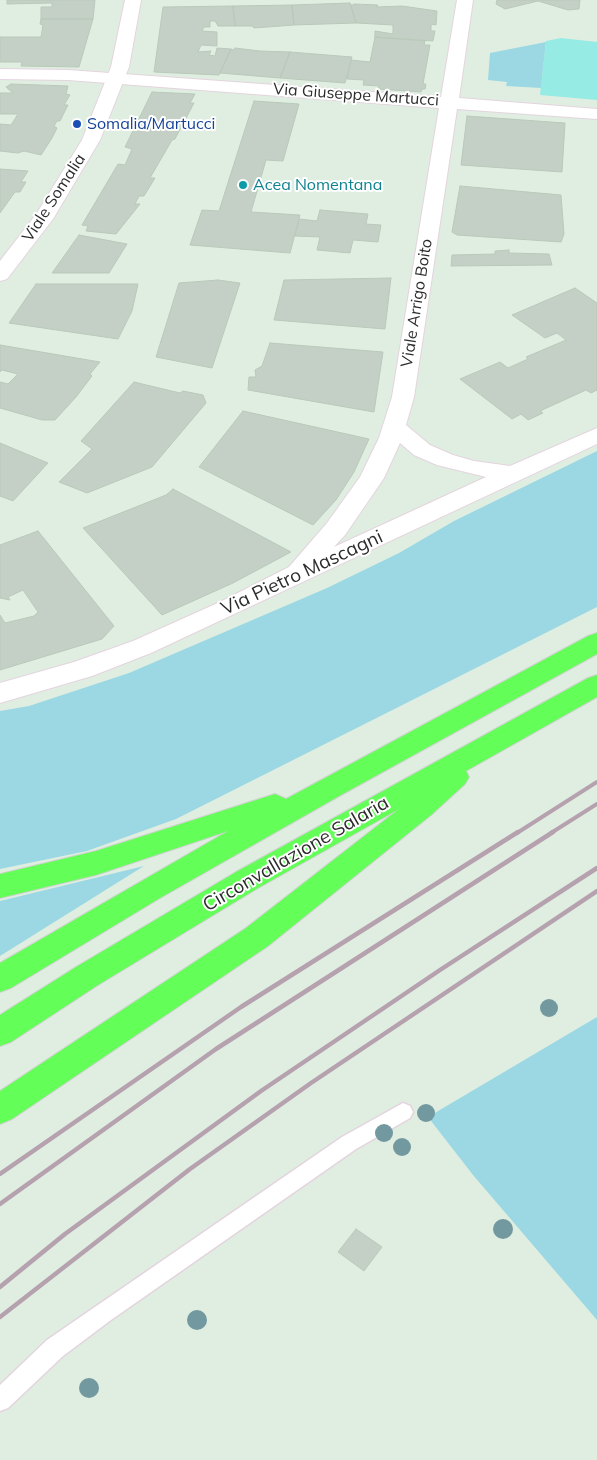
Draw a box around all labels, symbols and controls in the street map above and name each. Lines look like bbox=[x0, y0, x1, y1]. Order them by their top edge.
street label: Via Giuseppe Martucci bbox=[272, 80, 440, 110]
place label: Somalia/Martucci bbox=[87, 114, 215, 134]
marker: Somalia/Martucci bbox=[71, 118, 83, 130]
street label: Viale Somalia bbox=[18, 150, 90, 246]
place label: Acea Nomentana bbox=[253, 175, 382, 195]
marker: Acea Nomentana bbox=[237, 179, 249, 191]
street label: Viale Arrigo Boito bbox=[397, 237, 437, 369]
street label: Via Pietro Mascagni bbox=[218, 526, 386, 620]
street label: Circonvallazione Salaria bbox=[199, 791, 393, 917]

